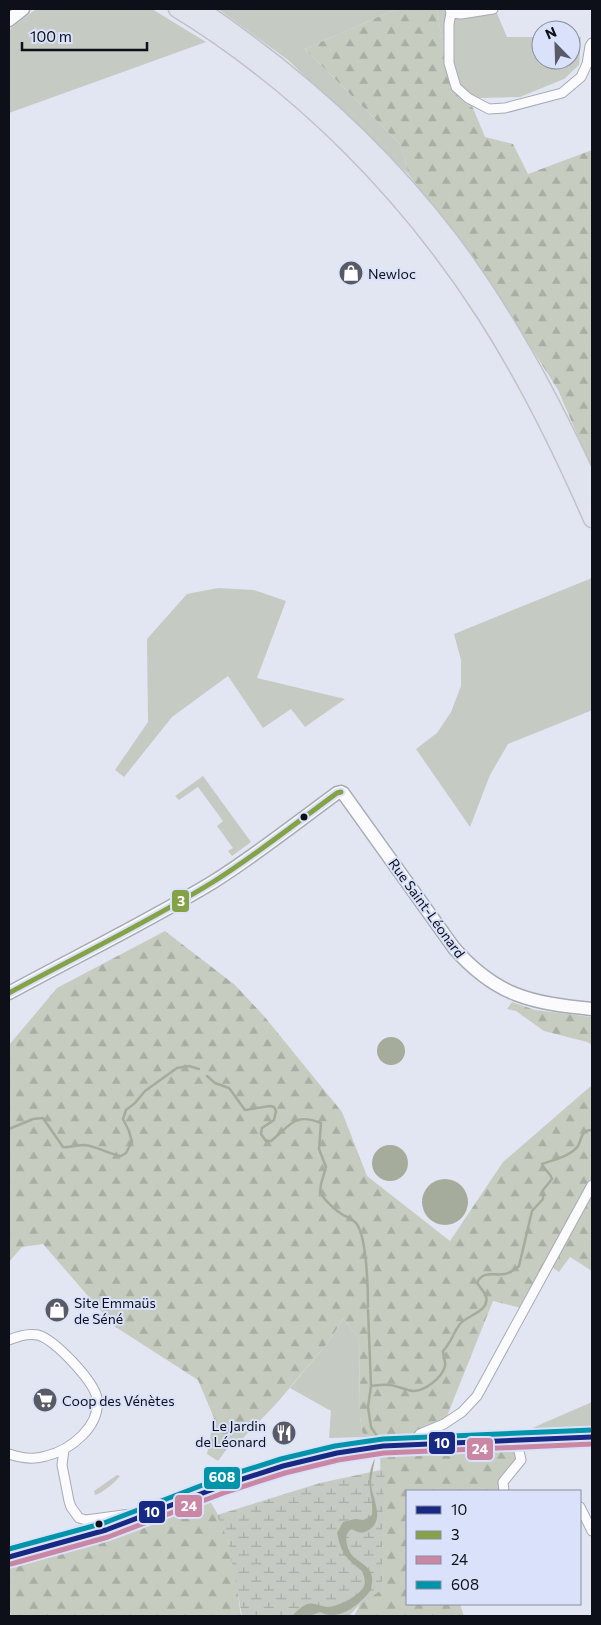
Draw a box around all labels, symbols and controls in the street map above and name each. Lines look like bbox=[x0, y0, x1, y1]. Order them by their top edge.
scale bar bbox=[22, 20, 148, 52]
north arrow bbox=[531, 20, 581, 70]
text: N bbox=[543, 23, 559, 42]
text: 100 m bbox=[30, 27, 72, 45]
shop icon: Newloc bbox=[338, 260, 364, 286]
place label: Newloc bbox=[368, 265, 416, 282]
unlabelled marker bbox=[299, 812, 309, 822]
street label: Rue Saint-Léonard bbox=[385, 855, 469, 961]
line badge: 3 bbox=[171, 889, 190, 913]
text: 3 bbox=[177, 892, 185, 909]
place label: Site Emmaüs de Séné bbox=[74, 1294, 156, 1327]
shop icon: Site Emmaüs de Séné bbox=[44, 1297, 70, 1323]
supermarket icon: Coop des Vénètes bbox=[32, 1387, 58, 1413]
place label: Coop des Vénètes bbox=[62, 1392, 175, 1409]
place label: Le Jardin de Léonard bbox=[195, 1417, 266, 1450]
restaurant icon: Le Jardin de Léonard bbox=[271, 1420, 297, 1446]
line badge: 10 bbox=[428, 1431, 456, 1455]
text: 10 bbox=[434, 1434, 450, 1451]
line badge: 24 bbox=[466, 1437, 494, 1461]
text: 24 bbox=[472, 1440, 489, 1457]
line badge: 608 bbox=[203, 1466, 241, 1490]
text: 608 bbox=[209, 1468, 236, 1485]
legend bbox=[406, 1490, 581, 1605]
line badge: 24 bbox=[174, 1494, 203, 1518]
text: 24 bbox=[181, 1497, 198, 1514]
line badge: 10 bbox=[138, 1500, 166, 1524]
text: 10 bbox=[451, 1500, 467, 1518]
text: 10 bbox=[144, 1503, 160, 1520]
unlabelled marker bbox=[94, 1519, 104, 1529]
text: 3 bbox=[451, 1525, 460, 1543]
text: 24 bbox=[451, 1550, 468, 1568]
text: 608 bbox=[451, 1575, 479, 1593]

